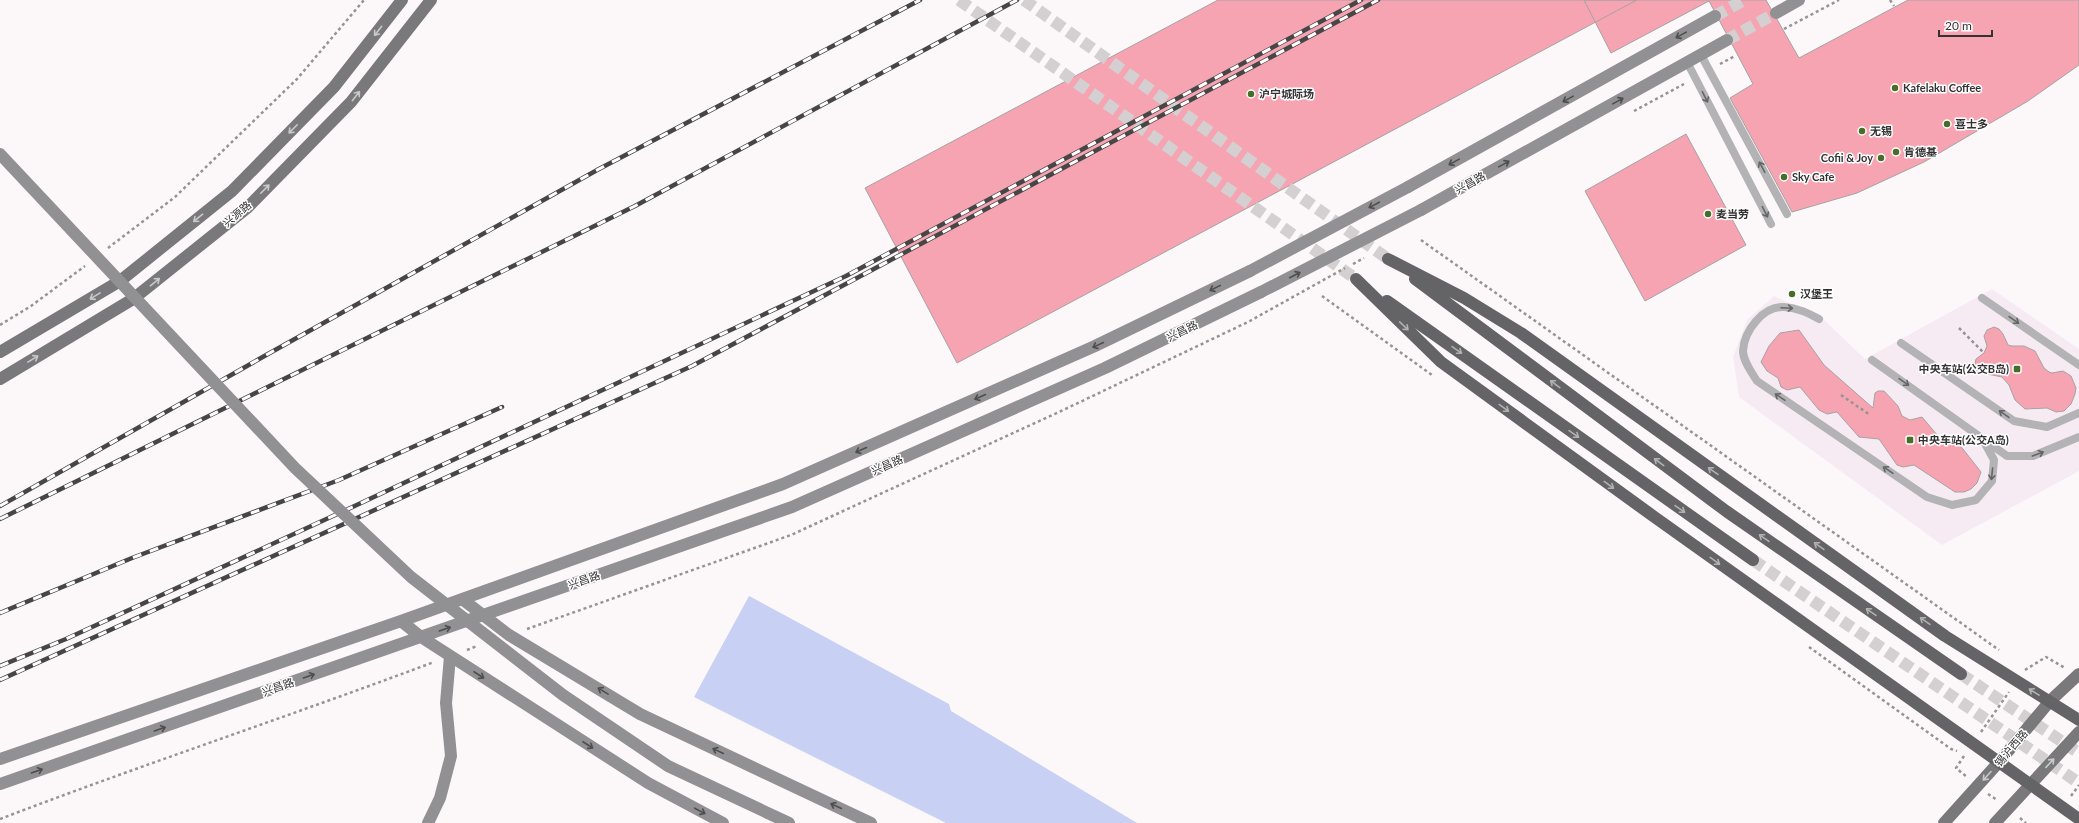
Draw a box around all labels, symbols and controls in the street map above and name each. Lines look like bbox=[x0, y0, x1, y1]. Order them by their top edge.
scale bar bbox=[1939, 12, 1992, 38]
text: 20 m bbox=[1945, 18, 1972, 33]
one-way arrow bbox=[374, 25, 382, 36]
one-way arrow bbox=[1675, 32, 1687, 39]
place label: Kafelaku Coffee bbox=[1903, 81, 1981, 94]
marker: Kafelaku Coffee bbox=[1890, 83, 1900, 93]
place label: 沪宁城际场 bbox=[1259, 87, 1314, 100]
marker: 沪宁城际场 bbox=[1246, 89, 1256, 99]
one-way arrow bbox=[351, 90, 360, 101]
one-way arrow bbox=[1702, 91, 1710, 103]
one-way arrow bbox=[1562, 95, 1574, 103]
one-way arrow bbox=[1612, 97, 1624, 105]
place label: 喜士多 bbox=[1955, 117, 1988, 130]
marker: 喜士多 bbox=[1942, 119, 1952, 129]
one-way arrow bbox=[288, 124, 298, 134]
place label: 无锡 bbox=[1870, 124, 1892, 137]
marker: 无锡 bbox=[1857, 126, 1867, 136]
place label: 肯德基 bbox=[1904, 145, 1937, 158]
marker: 肯德基 bbox=[1891, 147, 1901, 157]
place label: Cofii & Joy bbox=[1821, 151, 1873, 164]
marker: Cofii & Joy bbox=[1876, 153, 1886, 163]
one-way arrow bbox=[1448, 158, 1460, 166]
one-way arrow bbox=[1498, 160, 1510, 168]
one-way arrow bbox=[1757, 161, 1765, 173]
street label: 兴昌路 bbox=[1452, 169, 1487, 196]
place label: Sky Cafe bbox=[1792, 170, 1835, 183]
marker: Sky Cafe bbox=[1779, 172, 1789, 182]
one-way arrow bbox=[260, 184, 270, 194]
street label: 兴源路 bbox=[220, 198, 253, 229]
one-way arrow bbox=[1368, 202, 1380, 210]
one-way arrow bbox=[1762, 206, 1770, 218]
place label: 麦当劳 bbox=[1716, 207, 1749, 220]
marker: 麦当劳 bbox=[1703, 209, 1713, 219]
one-way arrow bbox=[193, 213, 204, 222]
one-way arrow bbox=[1289, 270, 1301, 278]
one-way arrow bbox=[149, 277, 160, 286]
one-way arrow bbox=[1210, 285, 1222, 292]
place label: 汉堡王 bbox=[1800, 287, 1833, 300]
marker: 汉堡王 bbox=[1787, 289, 1797, 299]
one-way arrow bbox=[89, 292, 101, 300]
one-way arrow bbox=[1780, 304, 1793, 312]
one-way arrow bbox=[2008, 316, 2019, 324]
street label: 兴昌路 bbox=[1164, 317, 1199, 344]
one-way arrow bbox=[1399, 321, 1409, 331]
one-way arrow bbox=[1093, 342, 1105, 349]
one-way arrow bbox=[1451, 346, 1462, 354]
one-way arrow bbox=[27, 354, 39, 362]
place label: 中央车站(公交B岛) bbox=[1919, 362, 2009, 375]
marker: 中央车站(公交B岛) bbox=[2012, 364, 2022, 374]
one-way arrow bbox=[1898, 378, 1909, 386]
one-way arrow bbox=[1550, 380, 1561, 388]
one-way arrow bbox=[1775, 393, 1786, 401]
one-way arrow bbox=[974, 394, 986, 401]
one-way arrow bbox=[1499, 404, 1510, 413]
one-way arrow bbox=[1998, 410, 2009, 418]
one-way arrow bbox=[1568, 430, 1579, 438]
place label: 中央车站(公交A岛) bbox=[1918, 433, 2009, 446]
marker: 中央车站(公交A岛) bbox=[1905, 435, 1915, 445]
one-way arrow bbox=[855, 447, 867, 454]
one-way arrow bbox=[2031, 450, 2044, 457]
street label: 兴昌路 bbox=[869, 452, 905, 477]
one-way arrow bbox=[1654, 457, 1665, 466]
one-way arrow bbox=[1883, 466, 1894, 474]
one-way arrow bbox=[1707, 467, 1718, 475]
one-way arrow bbox=[1989, 467, 1996, 480]
one-way arrow bbox=[1604, 481, 1615, 489]
one-way arrow bbox=[1674, 505, 1685, 513]
one-way arrow bbox=[1759, 534, 1770, 542]
one-way arrow bbox=[1814, 542, 1825, 550]
one-way arrow bbox=[1709, 557, 1720, 565]
street label: 兴昌路 bbox=[566, 568, 602, 591]
one-way arrow bbox=[1866, 608, 1877, 616]
one-way arrow bbox=[1920, 617, 1931, 625]
one-way arrow bbox=[438, 625, 451, 632]
one-way arrow bbox=[473, 671, 484, 679]
one-way arrow bbox=[302, 672, 314, 680]
street label: 兴昌路 bbox=[260, 675, 296, 698]
one-way arrow bbox=[597, 687, 609, 695]
one-way arrow bbox=[2028, 687, 2040, 695]
one-way arrow bbox=[153, 724, 165, 732]
street label: 锡沪西路 bbox=[1991, 727, 2030, 769]
one-way arrow bbox=[583, 741, 594, 750]
one-way arrow bbox=[713, 747, 725, 754]
one-way arrow bbox=[2045, 758, 2055, 768]
one-way arrow bbox=[30, 767, 42, 775]
one-way arrow bbox=[1983, 770, 1992, 781]
one-way arrow bbox=[830, 802, 842, 809]
one-way arrow bbox=[694, 808, 706, 815]

